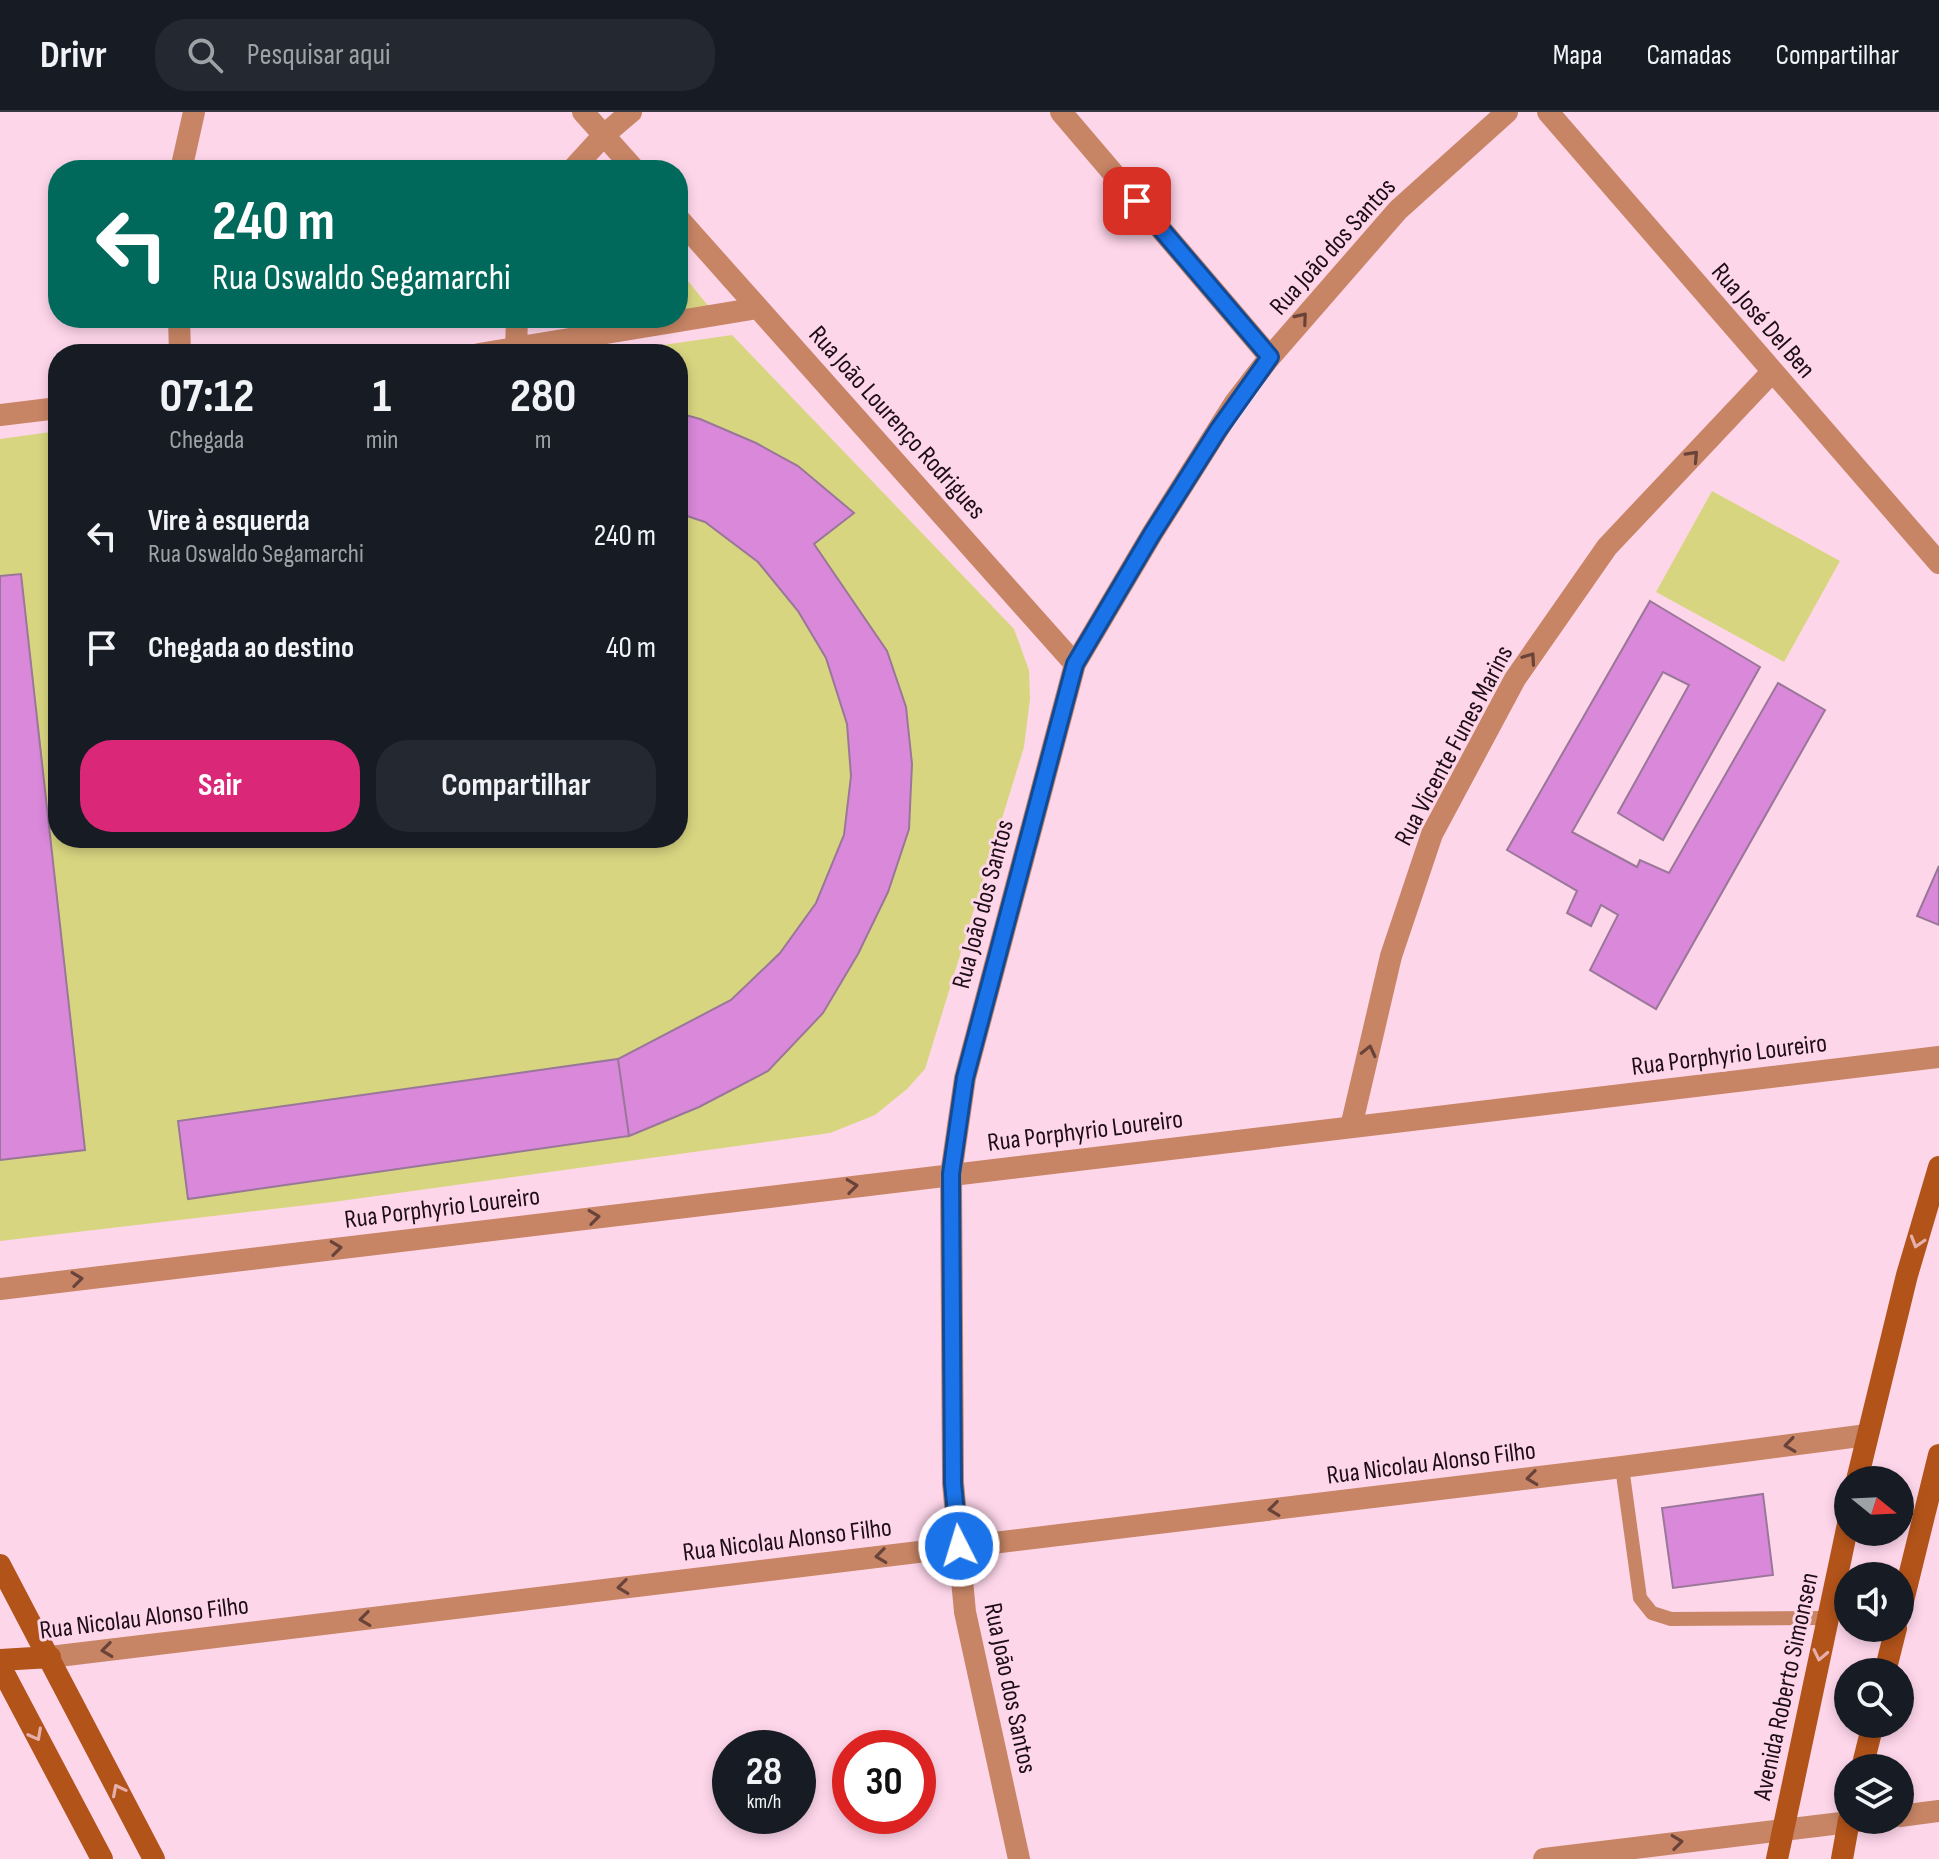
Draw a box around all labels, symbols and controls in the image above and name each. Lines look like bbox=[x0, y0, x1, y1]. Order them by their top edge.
search box bbox=[155, 19, 715, 91]
text: Drivr bbox=[40, 33, 107, 78]
icon: search bbox=[183, 33, 227, 77]
text: Pesquisar aqui bbox=[247, 37, 391, 73]
text: Mapa bbox=[1553, 39, 1602, 72]
text: Camadas bbox=[1646, 39, 1732, 72]
text: Compartilhar bbox=[1776, 39, 1899, 72]
pin bbox=[1103, 167, 1171, 235]
street label: Rua João dos Santos bbox=[1264, 172, 1403, 322]
icon: arrive bbox=[1115, 179, 1159, 223]
text: 240 m bbox=[212, 189, 335, 256]
icon: left bbox=[80, 192, 184, 296]
text: Rua Oswaldo Segamarchi bbox=[212, 257, 511, 300]
street label: Rua José Del Ben bbox=[1704, 257, 1821, 385]
one-way arrow bbox=[1292, 313, 1307, 328]
street label: Rua João Lourenço Rodrigues bbox=[802, 320, 992, 526]
text: 07:12 bbox=[160, 368, 254, 425]
text: 1 bbox=[373, 368, 391, 425]
text: 280 bbox=[510, 368, 576, 425]
text: Chegada bbox=[169, 425, 244, 456]
text: min bbox=[366, 425, 398, 456]
text: m bbox=[535, 425, 552, 456]
one-way arrow bbox=[1683, 451, 1698, 465]
text: Vire à esquerda bbox=[148, 503, 310, 539]
icon: left bbox=[80, 514, 124, 558]
text: 240 m bbox=[594, 518, 656, 554]
text: Rua Oswaldo Segamarchi bbox=[148, 539, 364, 570]
icon: arrive bbox=[80, 626, 124, 670]
text: Chegada ao destino bbox=[148, 630, 354, 666]
text: 40 m bbox=[606, 630, 656, 666]
street label: Rua Vicente Funes Marins bbox=[1389, 640, 1520, 851]
one-way arrow bbox=[1520, 652, 1535, 666]
button: Sair bbox=[80, 740, 360, 832]
button: Compartilhar bbox=[376, 740, 656, 832]
street label: Rua João dos Santos bbox=[946, 817, 1021, 992]
street label: Rua Porphyrio Loureiro bbox=[1630, 1028, 1829, 1083]
one-way arrow bbox=[1360, 1045, 1377, 1058]
street label: Rua Porphyrio Loureiro bbox=[986, 1104, 1185, 1159]
one-way arrow bbox=[846, 1177, 859, 1194]
street label: Rua Porphyrio Loureiro bbox=[343, 1181, 542, 1236]
one-way arrow bbox=[587, 1209, 601, 1226]
one-way arrow bbox=[1910, 1234, 1926, 1248]
one-way arrow bbox=[329, 1240, 342, 1257]
one-way arrow bbox=[71, 1271, 84, 1288]
street label: Rua Nicolau Alonso Filho bbox=[1325, 1435, 1537, 1492]
one-way arrow bbox=[1783, 1436, 1797, 1453]
north arrow bbox=[1834, 1466, 1914, 1546]
map controls bbox=[1834, 1466, 1914, 1834]
one-way arrow bbox=[1525, 1469, 1539, 1486]
one-way arrow bbox=[1267, 1500, 1280, 1517]
position arrow bbox=[917, 1504, 1001, 1588]
street label: Rua Nicolau Alonso Filho bbox=[681, 1512, 893, 1569]
one-way arrow bbox=[874, 1547, 887, 1564]
button: sound bbox=[1834, 1562, 1914, 1642]
street label: Avenida Roberto Simonsen bbox=[1747, 1570, 1826, 1804]
one-way arrow bbox=[616, 1578, 630, 1595]
street label: Rua Nicolau Alonso Filho bbox=[38, 1590, 250, 1647]
street label: Rua João dos Santos bbox=[976, 1600, 1043, 1776]
one-way arrow bbox=[358, 1610, 371, 1627]
one-way arrow bbox=[100, 1641, 114, 1658]
one-way arrow bbox=[1812, 1648, 1829, 1662]
button: search bbox=[1834, 1658, 1914, 1738]
one-way arrow bbox=[27, 1727, 42, 1741]
speed limit sign: 30 bbox=[832, 1730, 936, 1834]
text: 28 bbox=[746, 1748, 782, 1796]
button: layers bbox=[1834, 1754, 1914, 1834]
one-way arrow bbox=[113, 1784, 128, 1799]
text: km/h bbox=[747, 1790, 781, 1814]
one-way arrow bbox=[1670, 1834, 1684, 1851]

